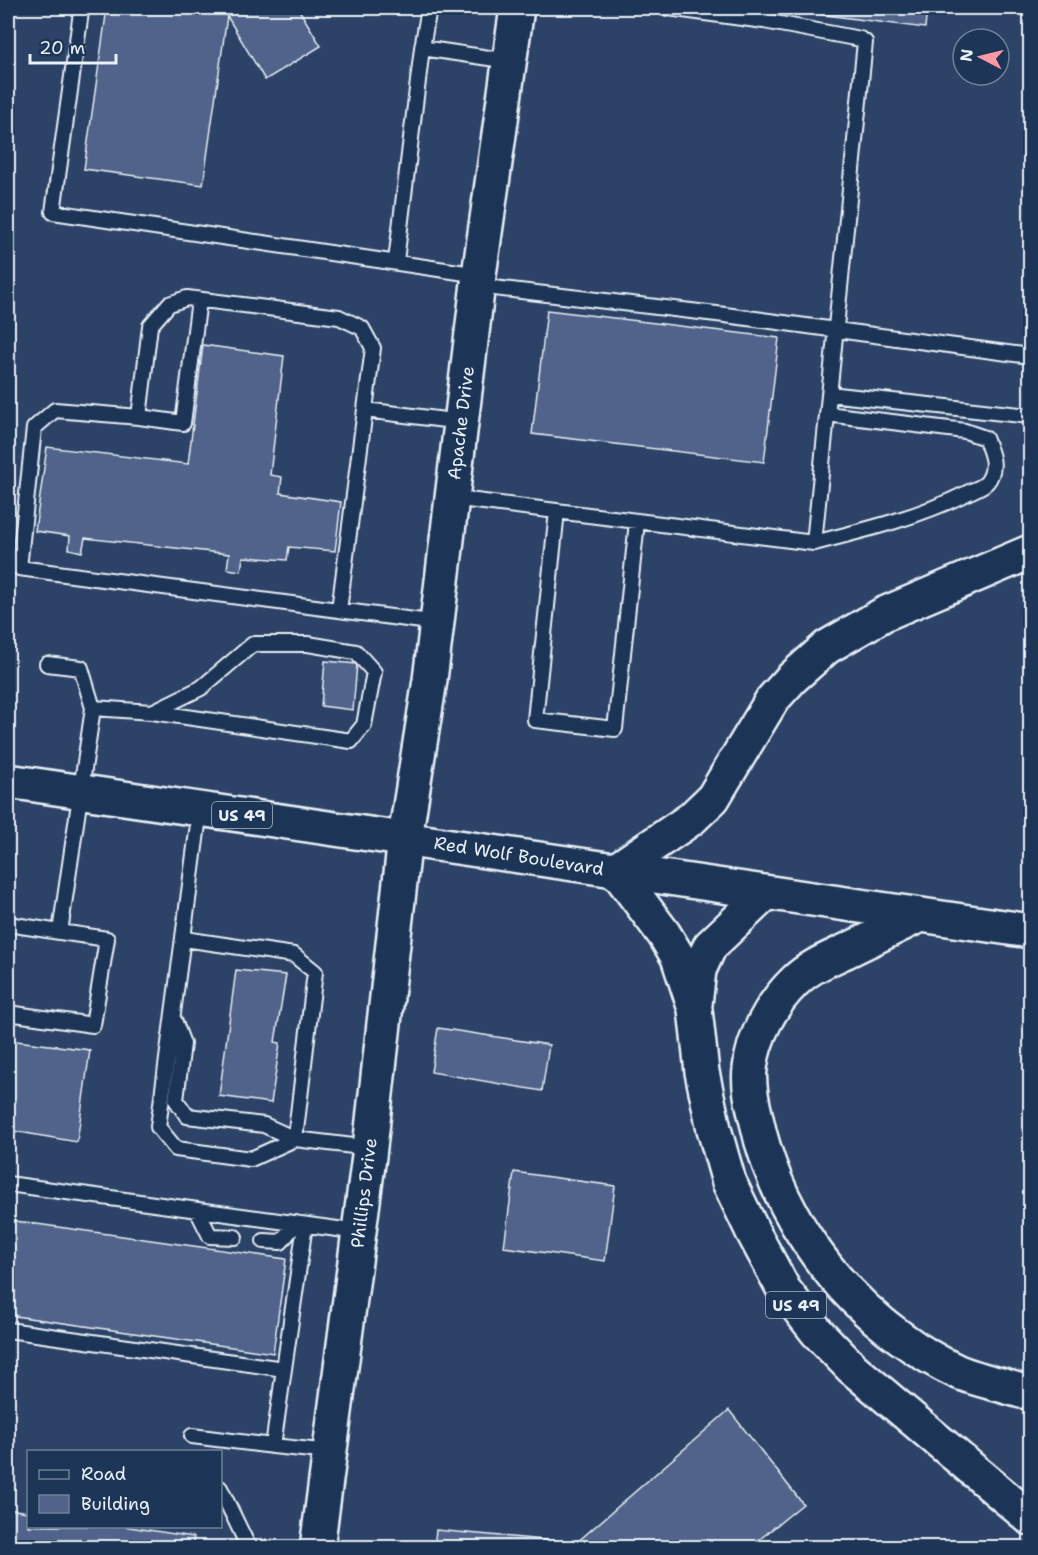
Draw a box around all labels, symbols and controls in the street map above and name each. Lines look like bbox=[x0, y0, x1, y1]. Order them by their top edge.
scale bar bbox=[30, 27, 116, 65]
north arrow bbox=[951, 27, 1011, 87]
text: 20 m bbox=[39, 36, 85, 60]
text: N bbox=[955, 48, 978, 63]
street label: Apache Drive bbox=[442, 365, 480, 481]
road number: US 49 bbox=[212, 802, 272, 828]
street label: Red Wolf Boulevard bbox=[432, 831, 606, 881]
street label: Phillips Drive bbox=[345, 1136, 383, 1250]
road number: US 49 bbox=[766, 1292, 826, 1318]
legend bbox=[27, 1450, 222, 1528]
text: Road bbox=[81, 1462, 126, 1486]
text: Building bbox=[81, 1492, 150, 1516]

